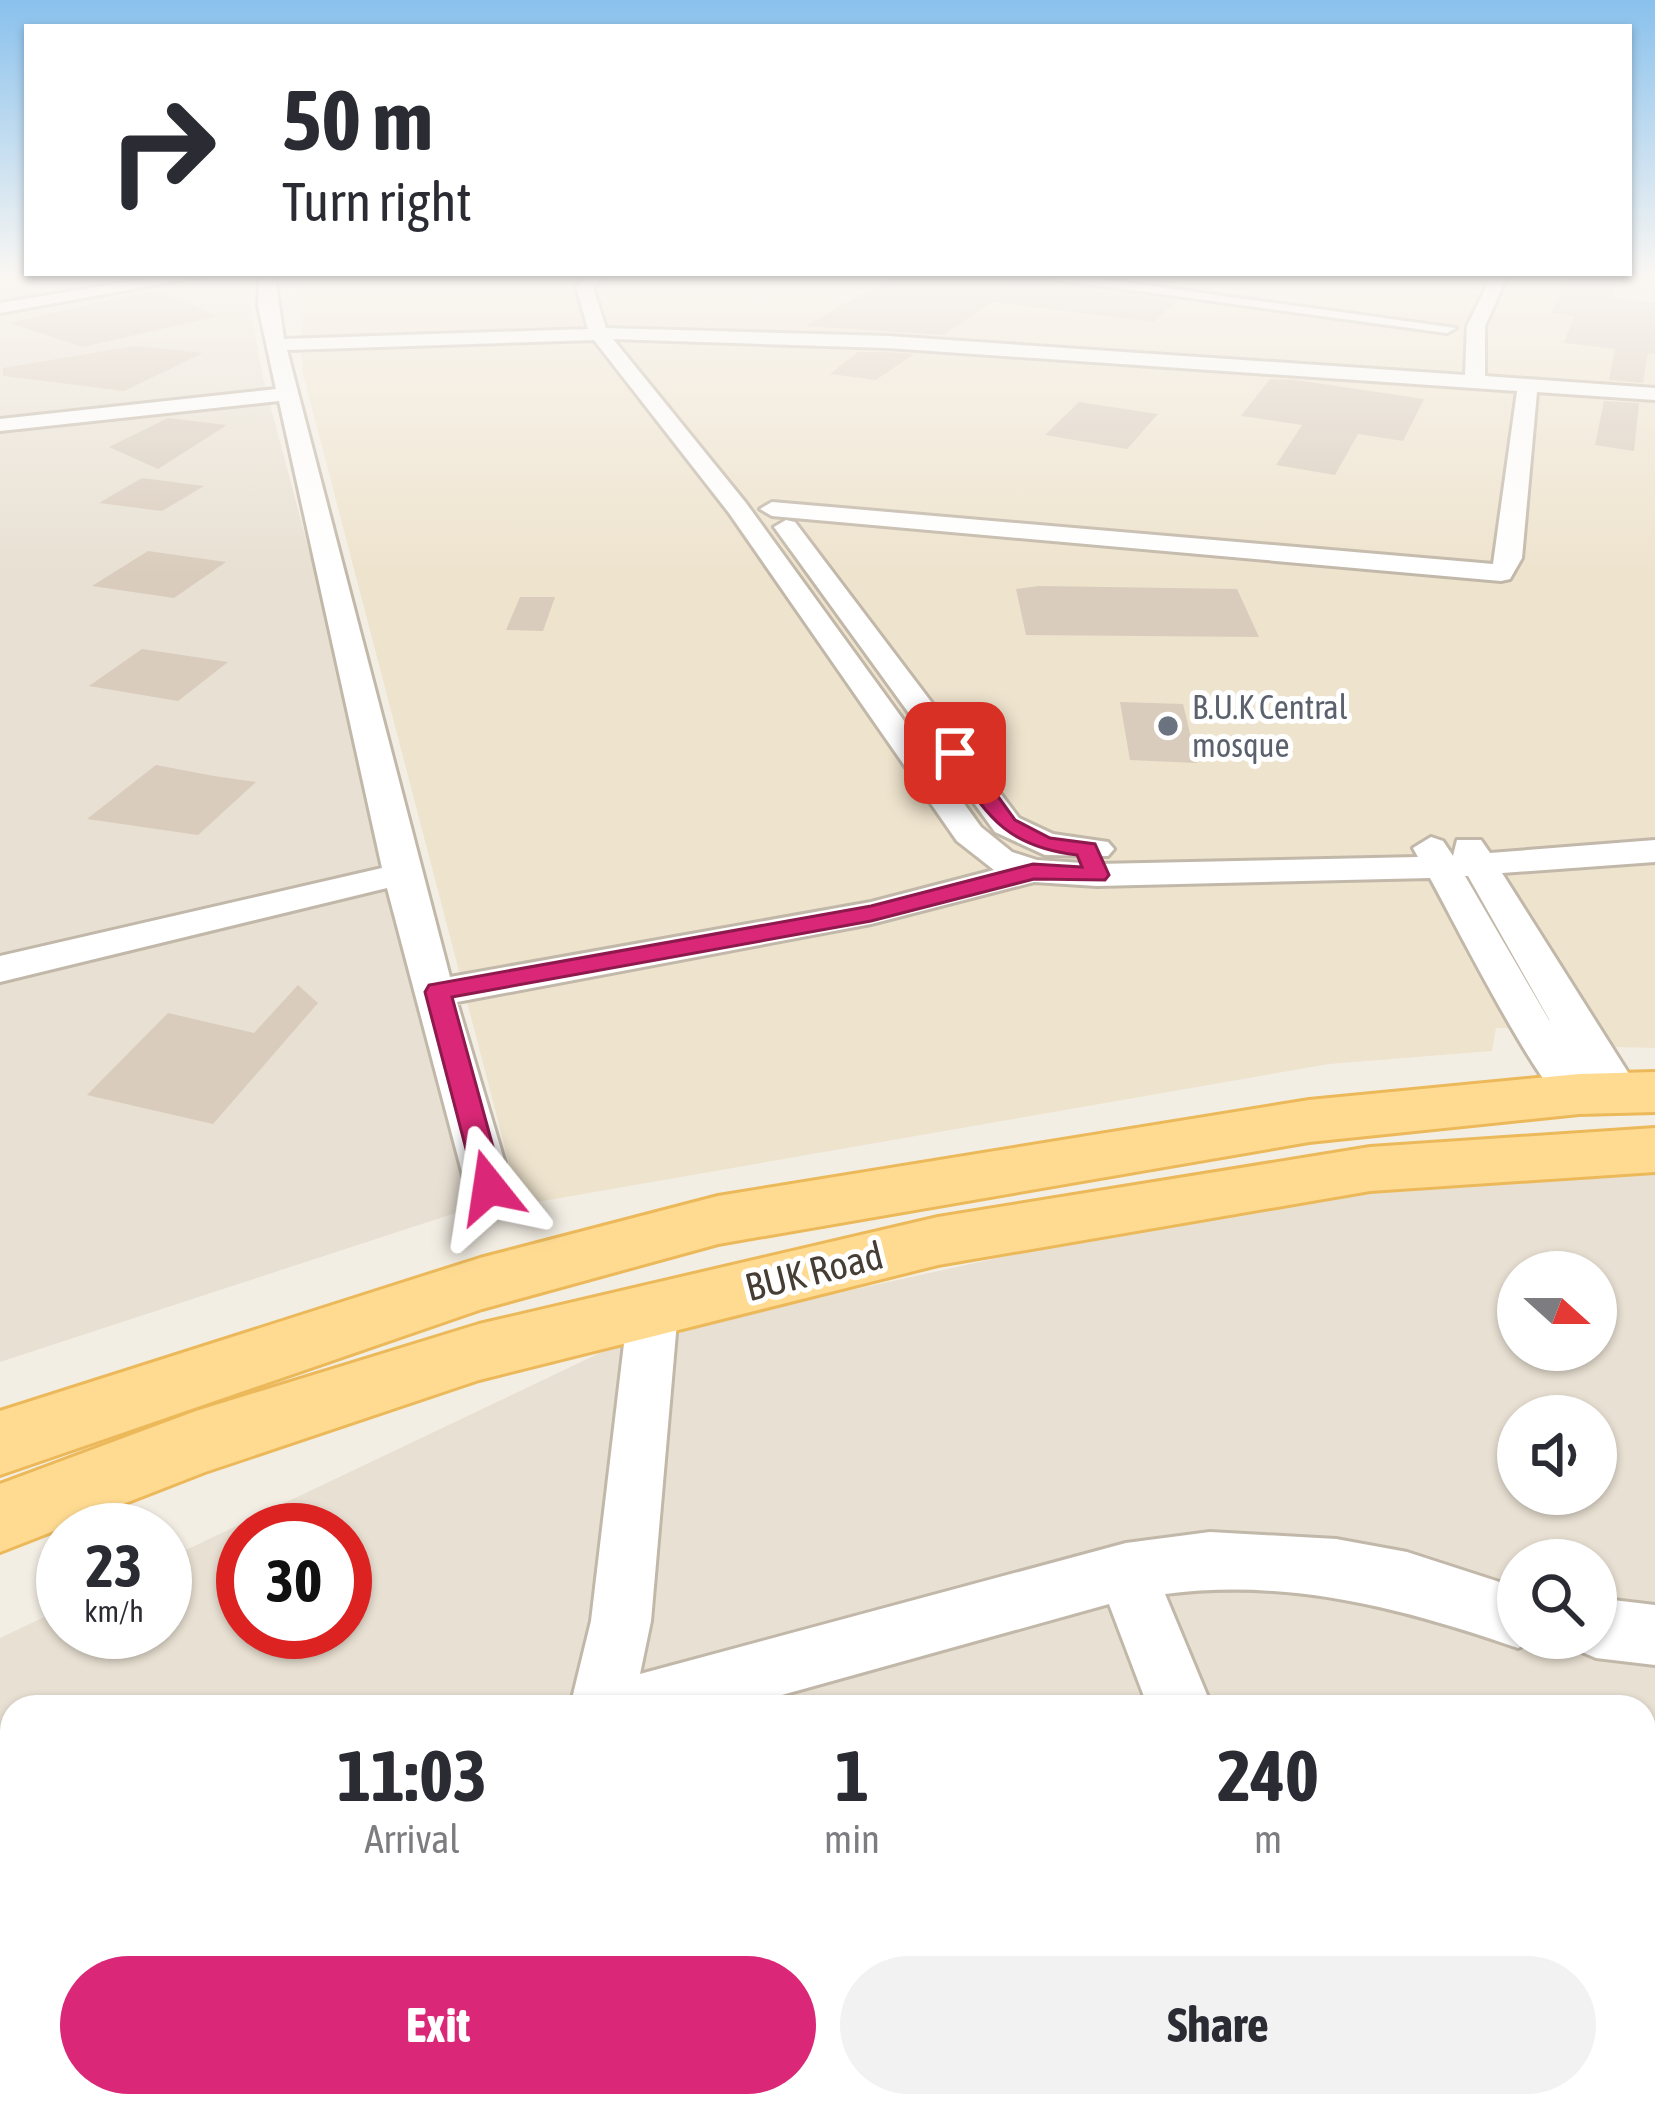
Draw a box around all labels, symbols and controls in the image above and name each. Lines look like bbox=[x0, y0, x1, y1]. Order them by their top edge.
icon: right bbox=[84, 72, 240, 228]
text: 50 m bbox=[282, 72, 433, 168]
text: Turn right bbox=[282, 171, 472, 232]
place label: B.U.K Central mosque bbox=[1192, 688, 1348, 764]
pin bbox=[904, 702, 1006, 804]
marker: B.U.K Central mosque bbox=[1155, 713, 1181, 739]
icon: arrive bbox=[922, 720, 988, 786]
position arrow bbox=[426, 1124, 552, 1250]
street label: BUK Road bbox=[741, 1233, 887, 1309]
north arrow bbox=[1497, 1251, 1617, 1371]
map controls bbox=[1497, 1251, 1617, 1659]
button: sound bbox=[1497, 1395, 1617, 1515]
speed limit sign: 30 bbox=[216, 1503, 372, 1659]
text: 23 bbox=[86, 1531, 142, 1600]
button: search bbox=[1497, 1539, 1617, 1659]
text: km/h bbox=[84, 1594, 144, 1628]
text: 11:03 bbox=[337, 1734, 487, 1816]
text: 1 bbox=[835, 1734, 869, 1816]
text: 240 bbox=[1217, 1734, 1319, 1816]
text: Arrival bbox=[364, 1817, 460, 1861]
text: min bbox=[824, 1817, 880, 1861]
text: m bbox=[1254, 1817, 1282, 1861]
button: Exit bbox=[60, 1956, 816, 2094]
button: Share bbox=[840, 1956, 1596, 2094]

